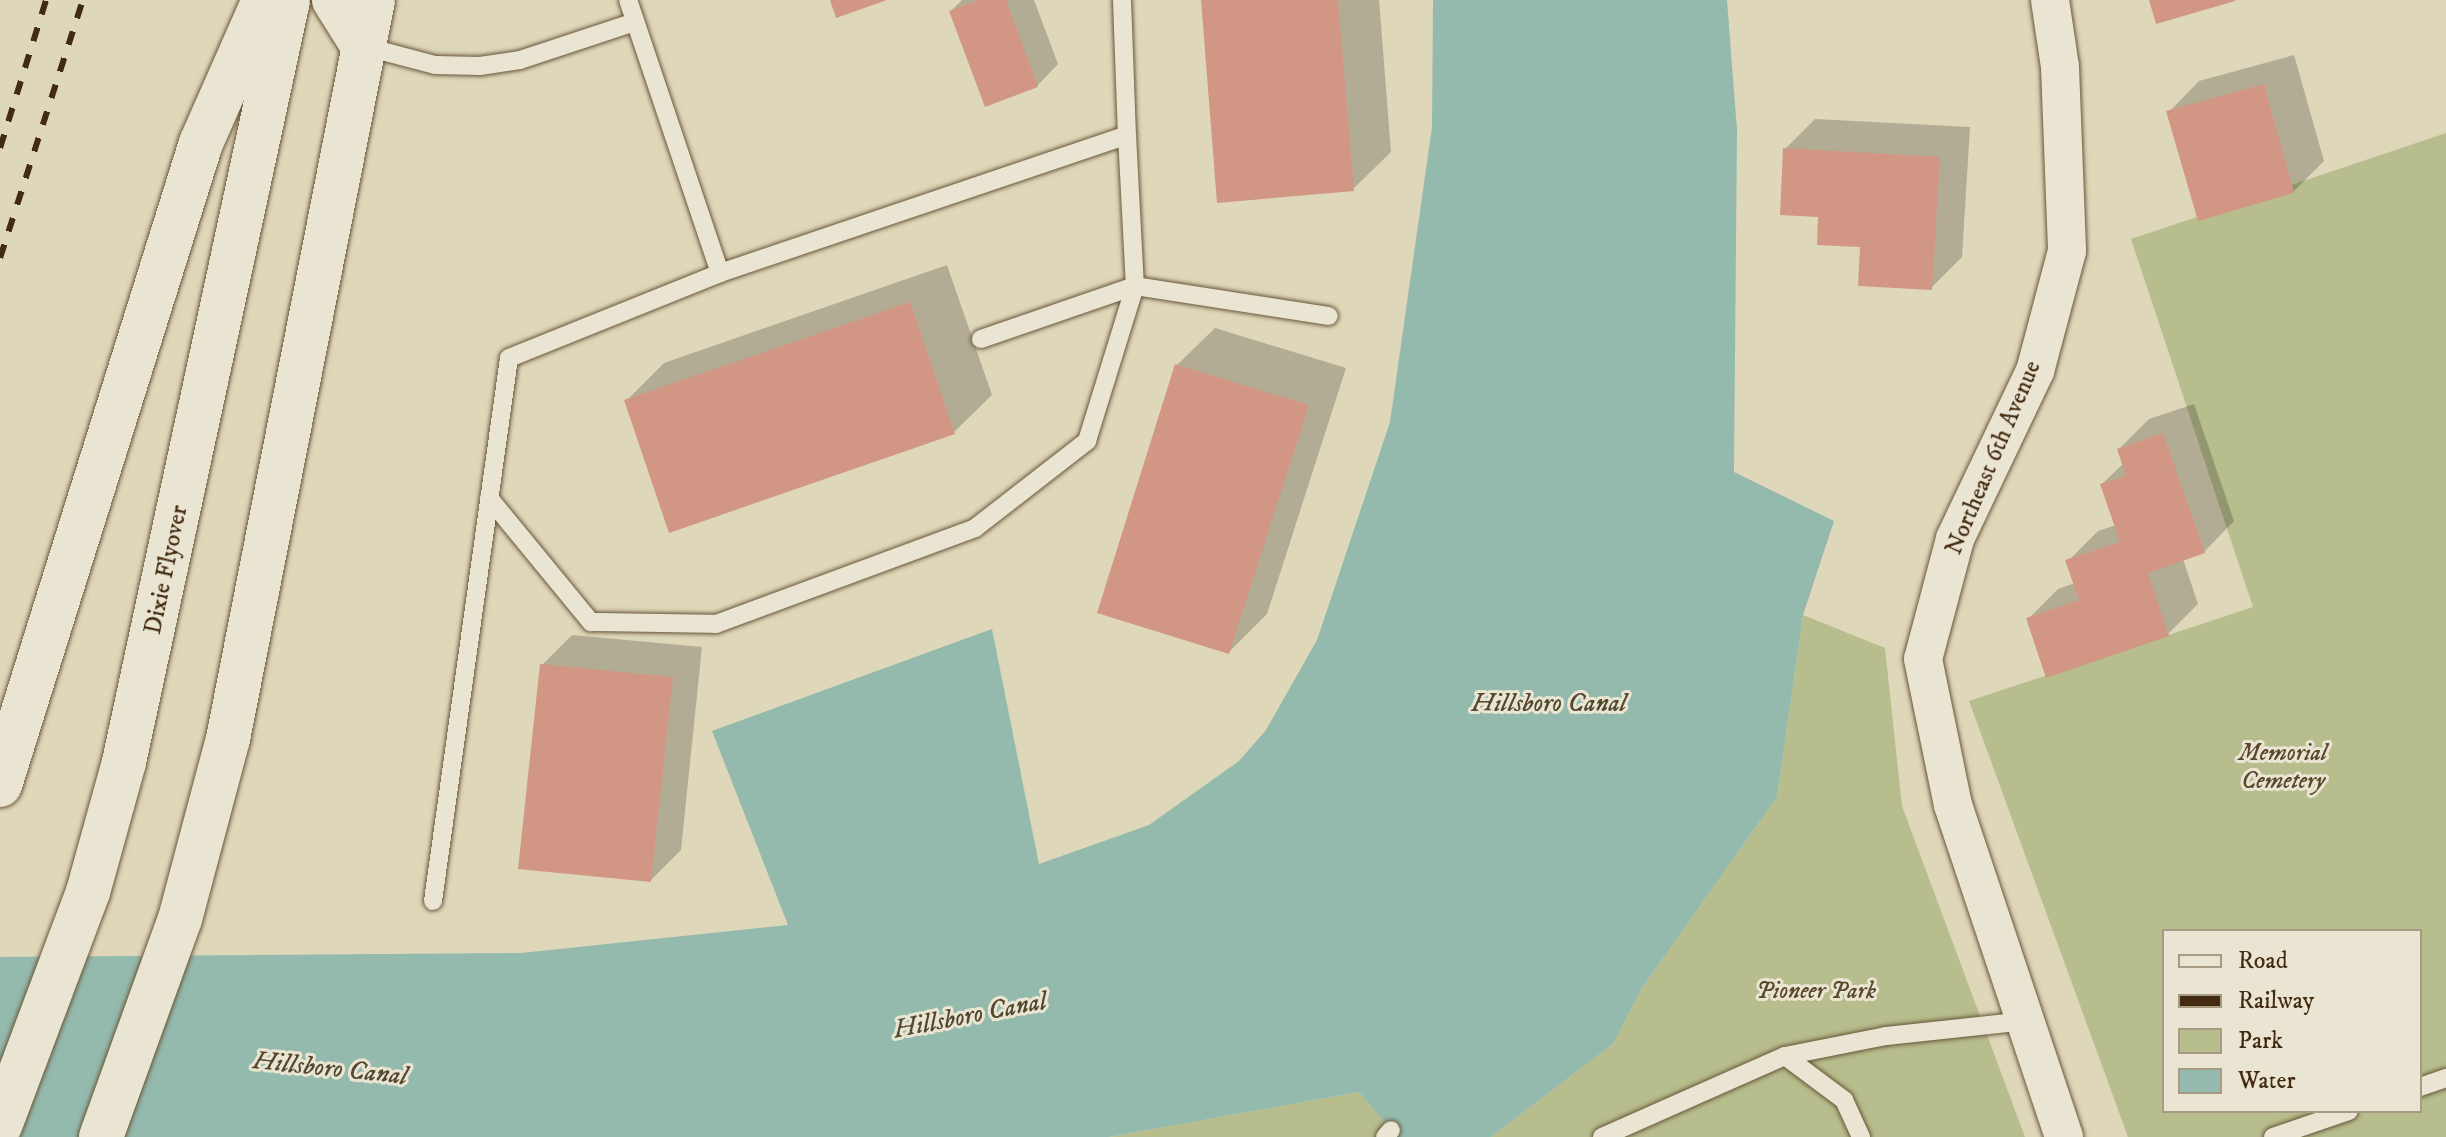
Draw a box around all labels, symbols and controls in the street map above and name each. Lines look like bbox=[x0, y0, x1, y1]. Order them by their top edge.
street label: Northeast 6th Avenue bbox=[1940, 357, 2048, 559]
street label: Dixie Flyover bbox=[139, 503, 195, 637]
water label: Hillsboro Canal bbox=[1471, 688, 1627, 720]
park label: Memorial Cemetery bbox=[2239, 740, 2327, 796]
legend bbox=[2162, 929, 2422, 1113]
text: Road bbox=[2238, 946, 2288, 976]
park label: Pioneer Park bbox=[1756, 978, 1876, 1006]
water label: Hillsboro Canal bbox=[891, 986, 1049, 1046]
text: Railway bbox=[2238, 986, 2314, 1016]
text: Park bbox=[2238, 1026, 2283, 1056]
water label: Hillsboro Canal bbox=[251, 1045, 409, 1093]
text: Water bbox=[2238, 1066, 2295, 1096]

